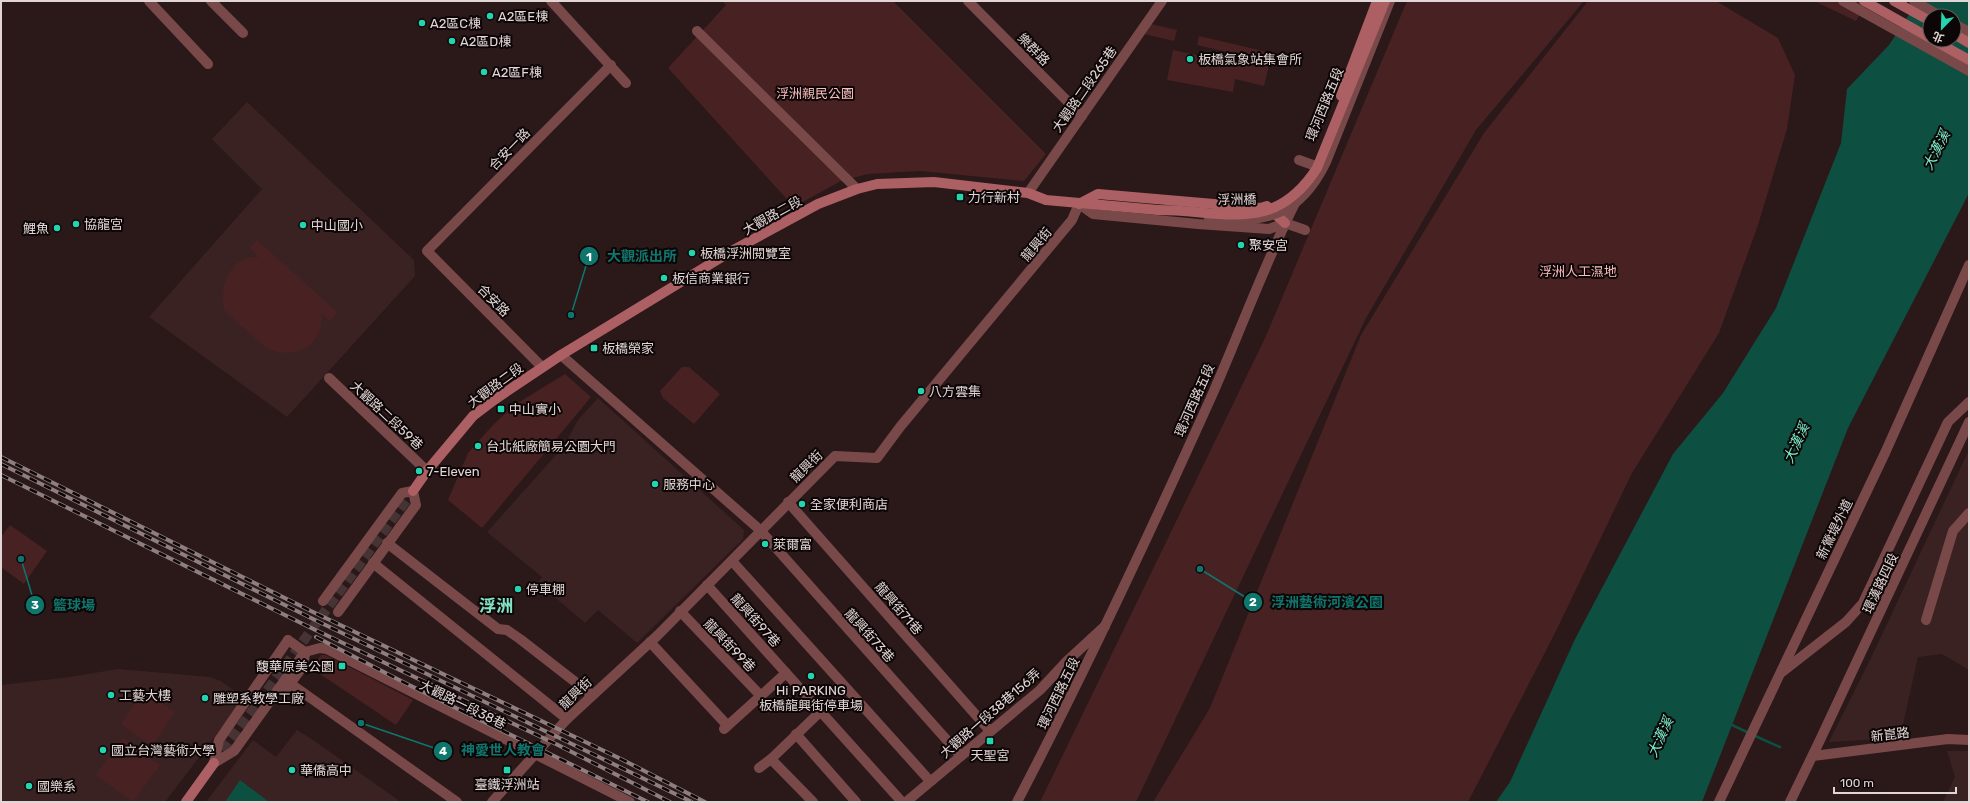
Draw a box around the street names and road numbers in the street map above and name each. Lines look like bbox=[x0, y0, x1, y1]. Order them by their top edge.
street label: 樂群路 bbox=[1015, 30, 1053, 68]
street label: 大觀路二段265巷 bbox=[1049, 44, 1120, 135]
street label: 環河西路五段 bbox=[1303, 65, 1346, 143]
street label: 合安一路 bbox=[486, 125, 533, 173]
street label: 浮洲橋 bbox=[1217, 192, 1257, 207]
street label: 大觀路二段 bbox=[740, 193, 804, 238]
street label: 龍興街 bbox=[1018, 225, 1055, 264]
street label: 合安路 bbox=[475, 281, 513, 319]
street label: 大觀路二段 bbox=[465, 360, 526, 411]
street label: 環河西路五段 bbox=[1172, 362, 1217, 439]
street label: 大觀路二段59巷 bbox=[347, 378, 426, 453]
street label: 龍興街 bbox=[787, 447, 825, 485]
street label: 新鶯堤外道 bbox=[1813, 497, 1855, 562]
street label: 環漢路四段 bbox=[1860, 551, 1901, 616]
street label: 龍興街71巷 bbox=[872, 579, 925, 637]
street label: 龍興街97巷 bbox=[728, 591, 783, 650]
street label: 龍興街73巷 bbox=[842, 606, 897, 665]
street label: 龍興街99巷 bbox=[701, 616, 758, 675]
street label: 環河西路五段 bbox=[1035, 655, 1082, 732]
street label: 大觀路一段38巷156弄 bbox=[937, 666, 1044, 761]
street label: 龍興街 bbox=[556, 674, 595, 712]
street label: 大觀路一段38巷 bbox=[417, 677, 508, 732]
street label: 新崑路 bbox=[1870, 725, 1910, 744]

